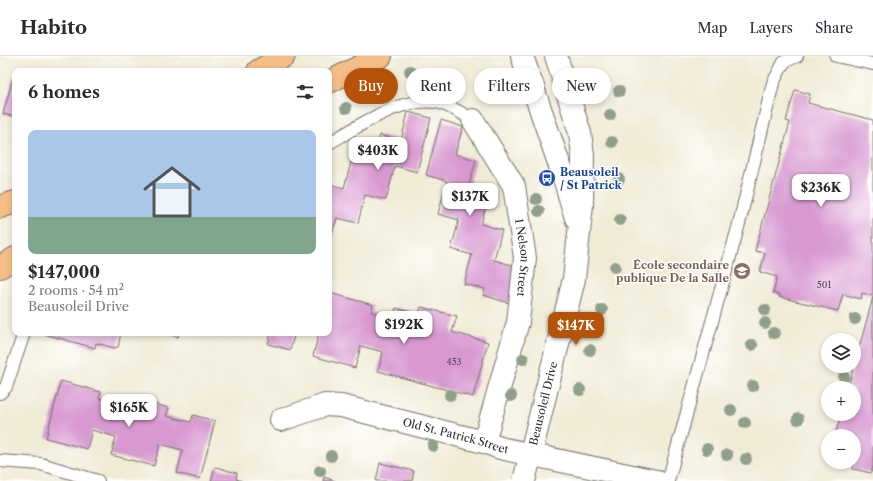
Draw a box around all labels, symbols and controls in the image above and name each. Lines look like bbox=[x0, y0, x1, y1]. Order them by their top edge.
text: Habito bbox=[20, 16, 87, 39]
text: Map bbox=[697, 19, 727, 37]
text: Layers bbox=[749, 19, 793, 37]
text: Share bbox=[815, 19, 853, 37]
chip: Buy bbox=[344, 68, 398, 104]
chip: Rent bbox=[406, 68, 466, 104]
chip: Filters bbox=[474, 68, 544, 104]
chip: New bbox=[552, 68, 611, 104]
icon: filters bbox=[294, 81, 316, 103]
text: 6 homes bbox=[28, 82, 100, 102]
pin: $403K bbox=[350, 137, 406, 171]
text: $403K bbox=[358, 142, 398, 158]
icon: home bbox=[136, 156, 208, 228]
place label: Beausoleil / St Patrick bbox=[560, 165, 623, 192]
bus stop icon: Beausoleil / St Patrick bbox=[537, 168, 557, 188]
pin: $236K bbox=[793, 174, 849, 208]
text: $236K bbox=[801, 179, 841, 195]
pin: $137K bbox=[442, 183, 498, 217]
text: $137K bbox=[451, 188, 489, 204]
street label: 1 Nelson Street bbox=[512, 218, 532, 297]
place label: École secondaire publique De la Salle bbox=[616, 258, 729, 285]
school or university icon: École secondaire publique De la Salle bbox=[732, 261, 752, 281]
text: $147,000 bbox=[28, 262, 100, 282]
house number: 501 bbox=[817, 279, 831, 290]
text: 2 rooms · 54 m² bbox=[28, 282, 124, 298]
text: Beausoleil Drive bbox=[28, 298, 129, 314]
pin: $192K bbox=[376, 311, 432, 345]
pin: $147K bbox=[548, 312, 604, 346]
text: $192K bbox=[385, 316, 423, 332]
text: $147K bbox=[557, 317, 595, 333]
map controls bbox=[821, 333, 861, 469]
button: layers bbox=[821, 333, 861, 373]
house number: 453 bbox=[446, 356, 462, 367]
street label: Beausoleil Drive bbox=[526, 360, 560, 447]
button: + bbox=[821, 381, 861, 421]
pin: $165K bbox=[101, 394, 157, 428]
text: $165K bbox=[110, 399, 148, 415]
street label: Old St. Patrick Street bbox=[401, 415, 510, 457]
button: − bbox=[821, 429, 861, 469]

